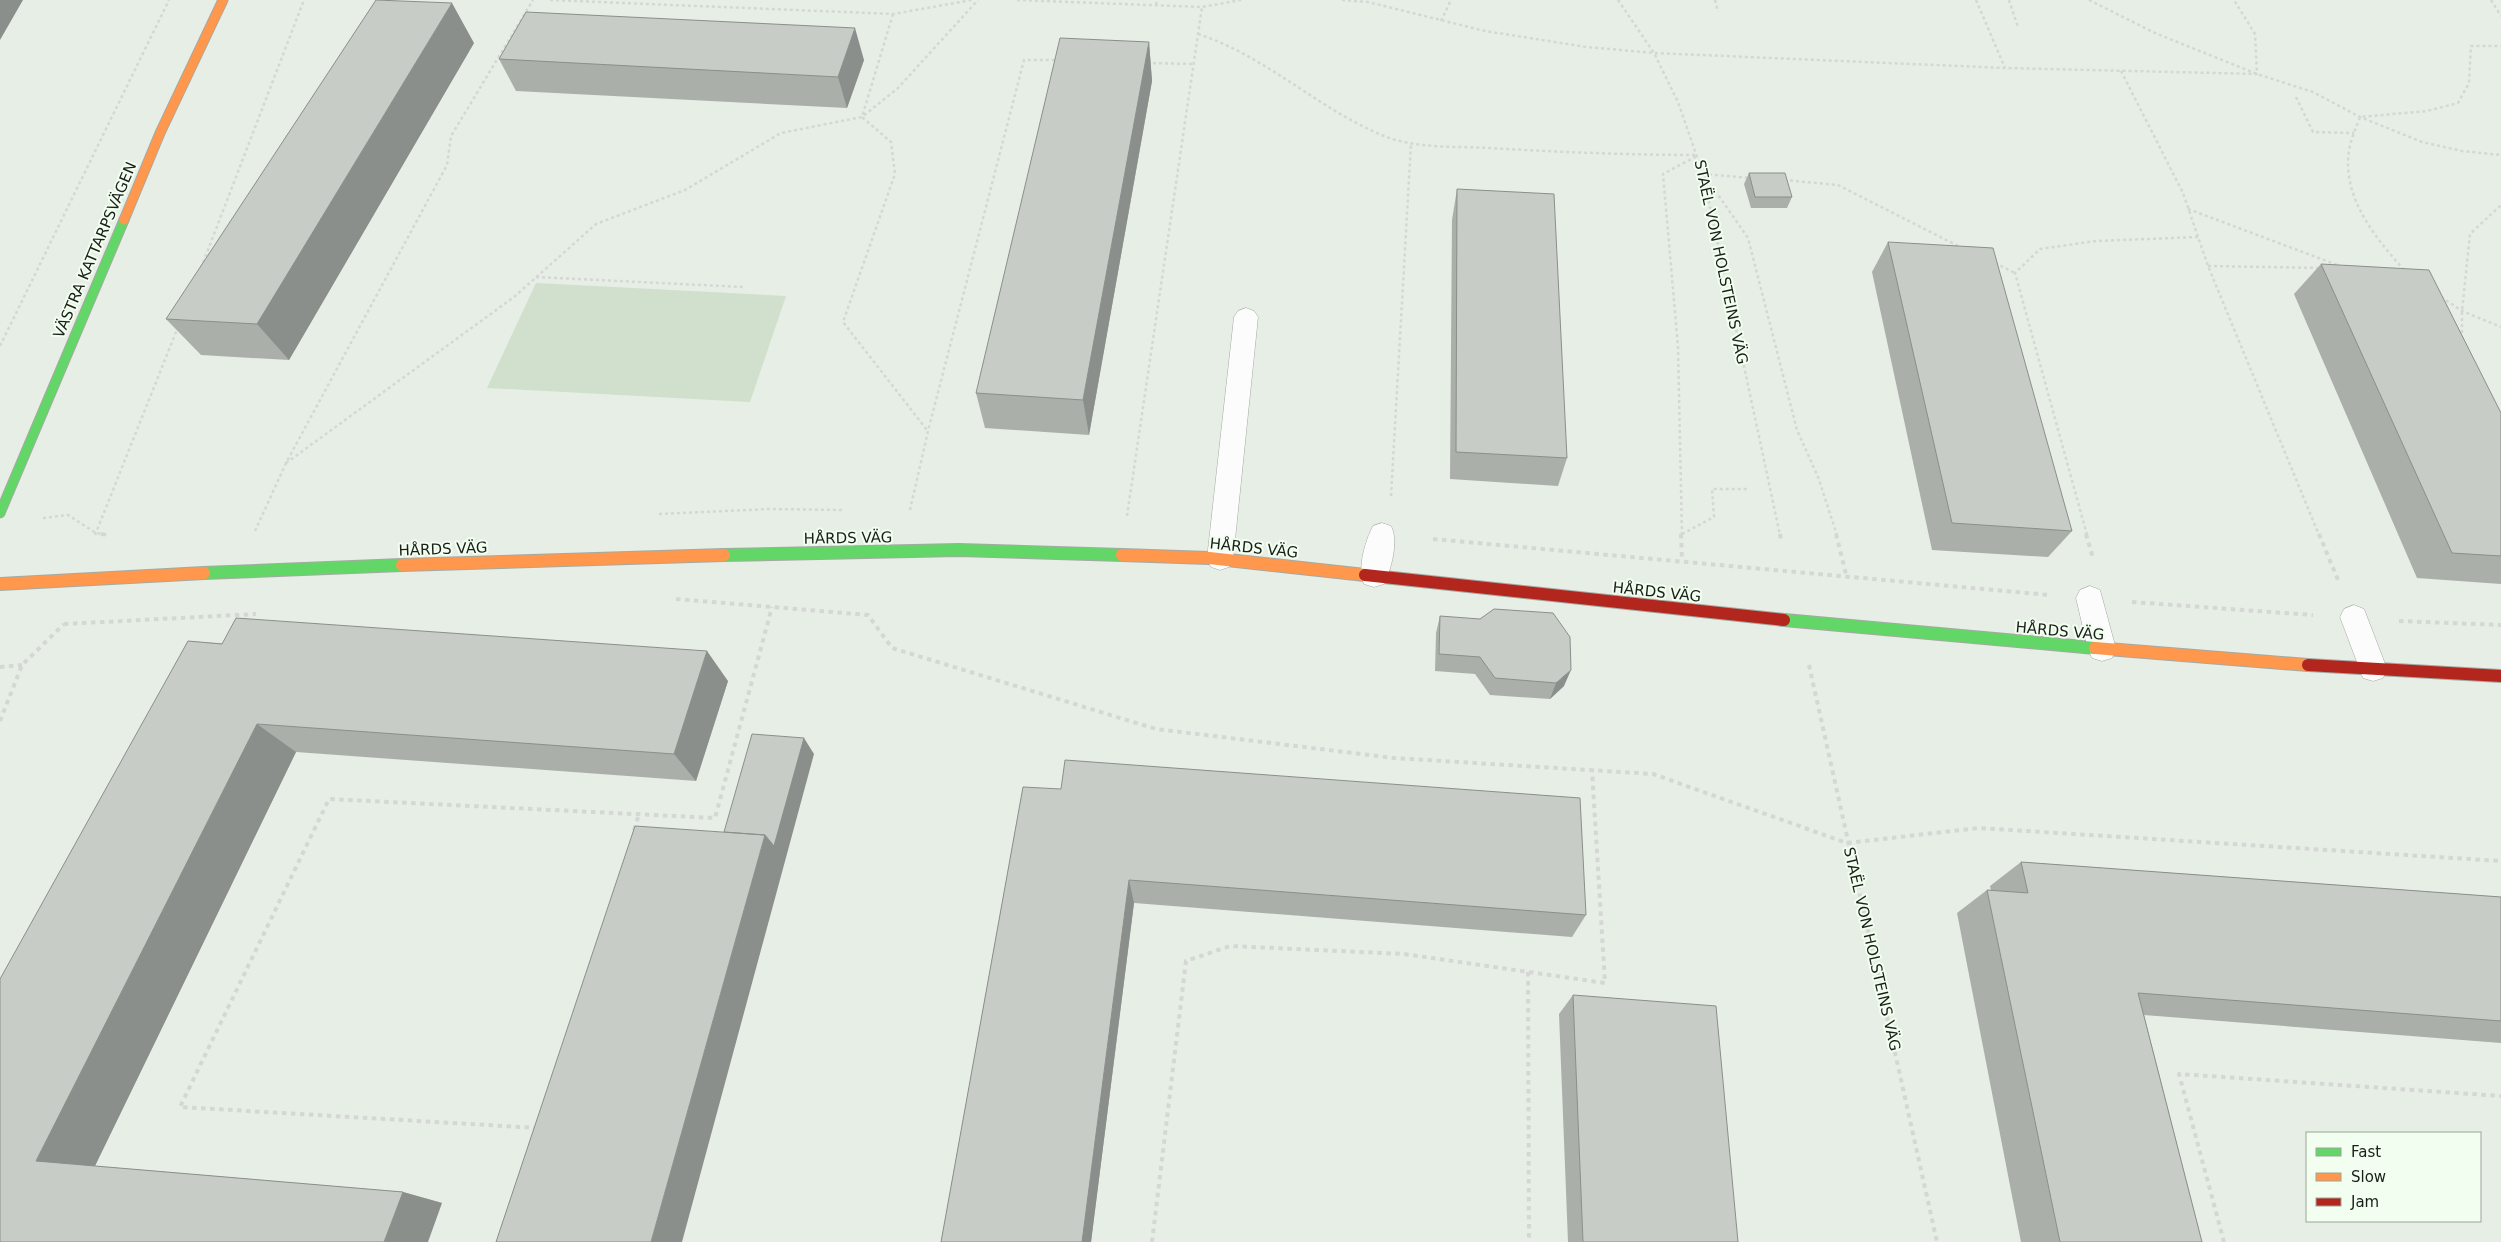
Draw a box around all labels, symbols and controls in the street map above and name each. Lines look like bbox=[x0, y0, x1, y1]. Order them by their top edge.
street label: STAËL VON HOLSTEINS VÄG bbox=[1691, 158, 1752, 366]
street label: VÄSTRA KATTARPSVÄGEN bbox=[49, 159, 140, 341]
street label: HÅRDS VÄG bbox=[803, 527, 893, 548]
street label: HÅRDS VÄG bbox=[1209, 533, 1299, 562]
street label: HÅRDS VÄG bbox=[398, 537, 488, 560]
street label: HÅRDS VÄG bbox=[1612, 577, 1702, 606]
street label: HÅRDS VÄG bbox=[2015, 617, 2105, 644]
street label: STAËL VON HOLSTEINS VÄG bbox=[1840, 845, 1905, 1053]
legend bbox=[2306, 1132, 2481, 1222]
text: Fast bbox=[2351, 1143, 2381, 1161]
text: Slow bbox=[2351, 1168, 2386, 1186]
text: Jam bbox=[2350, 1193, 2379, 1211]

